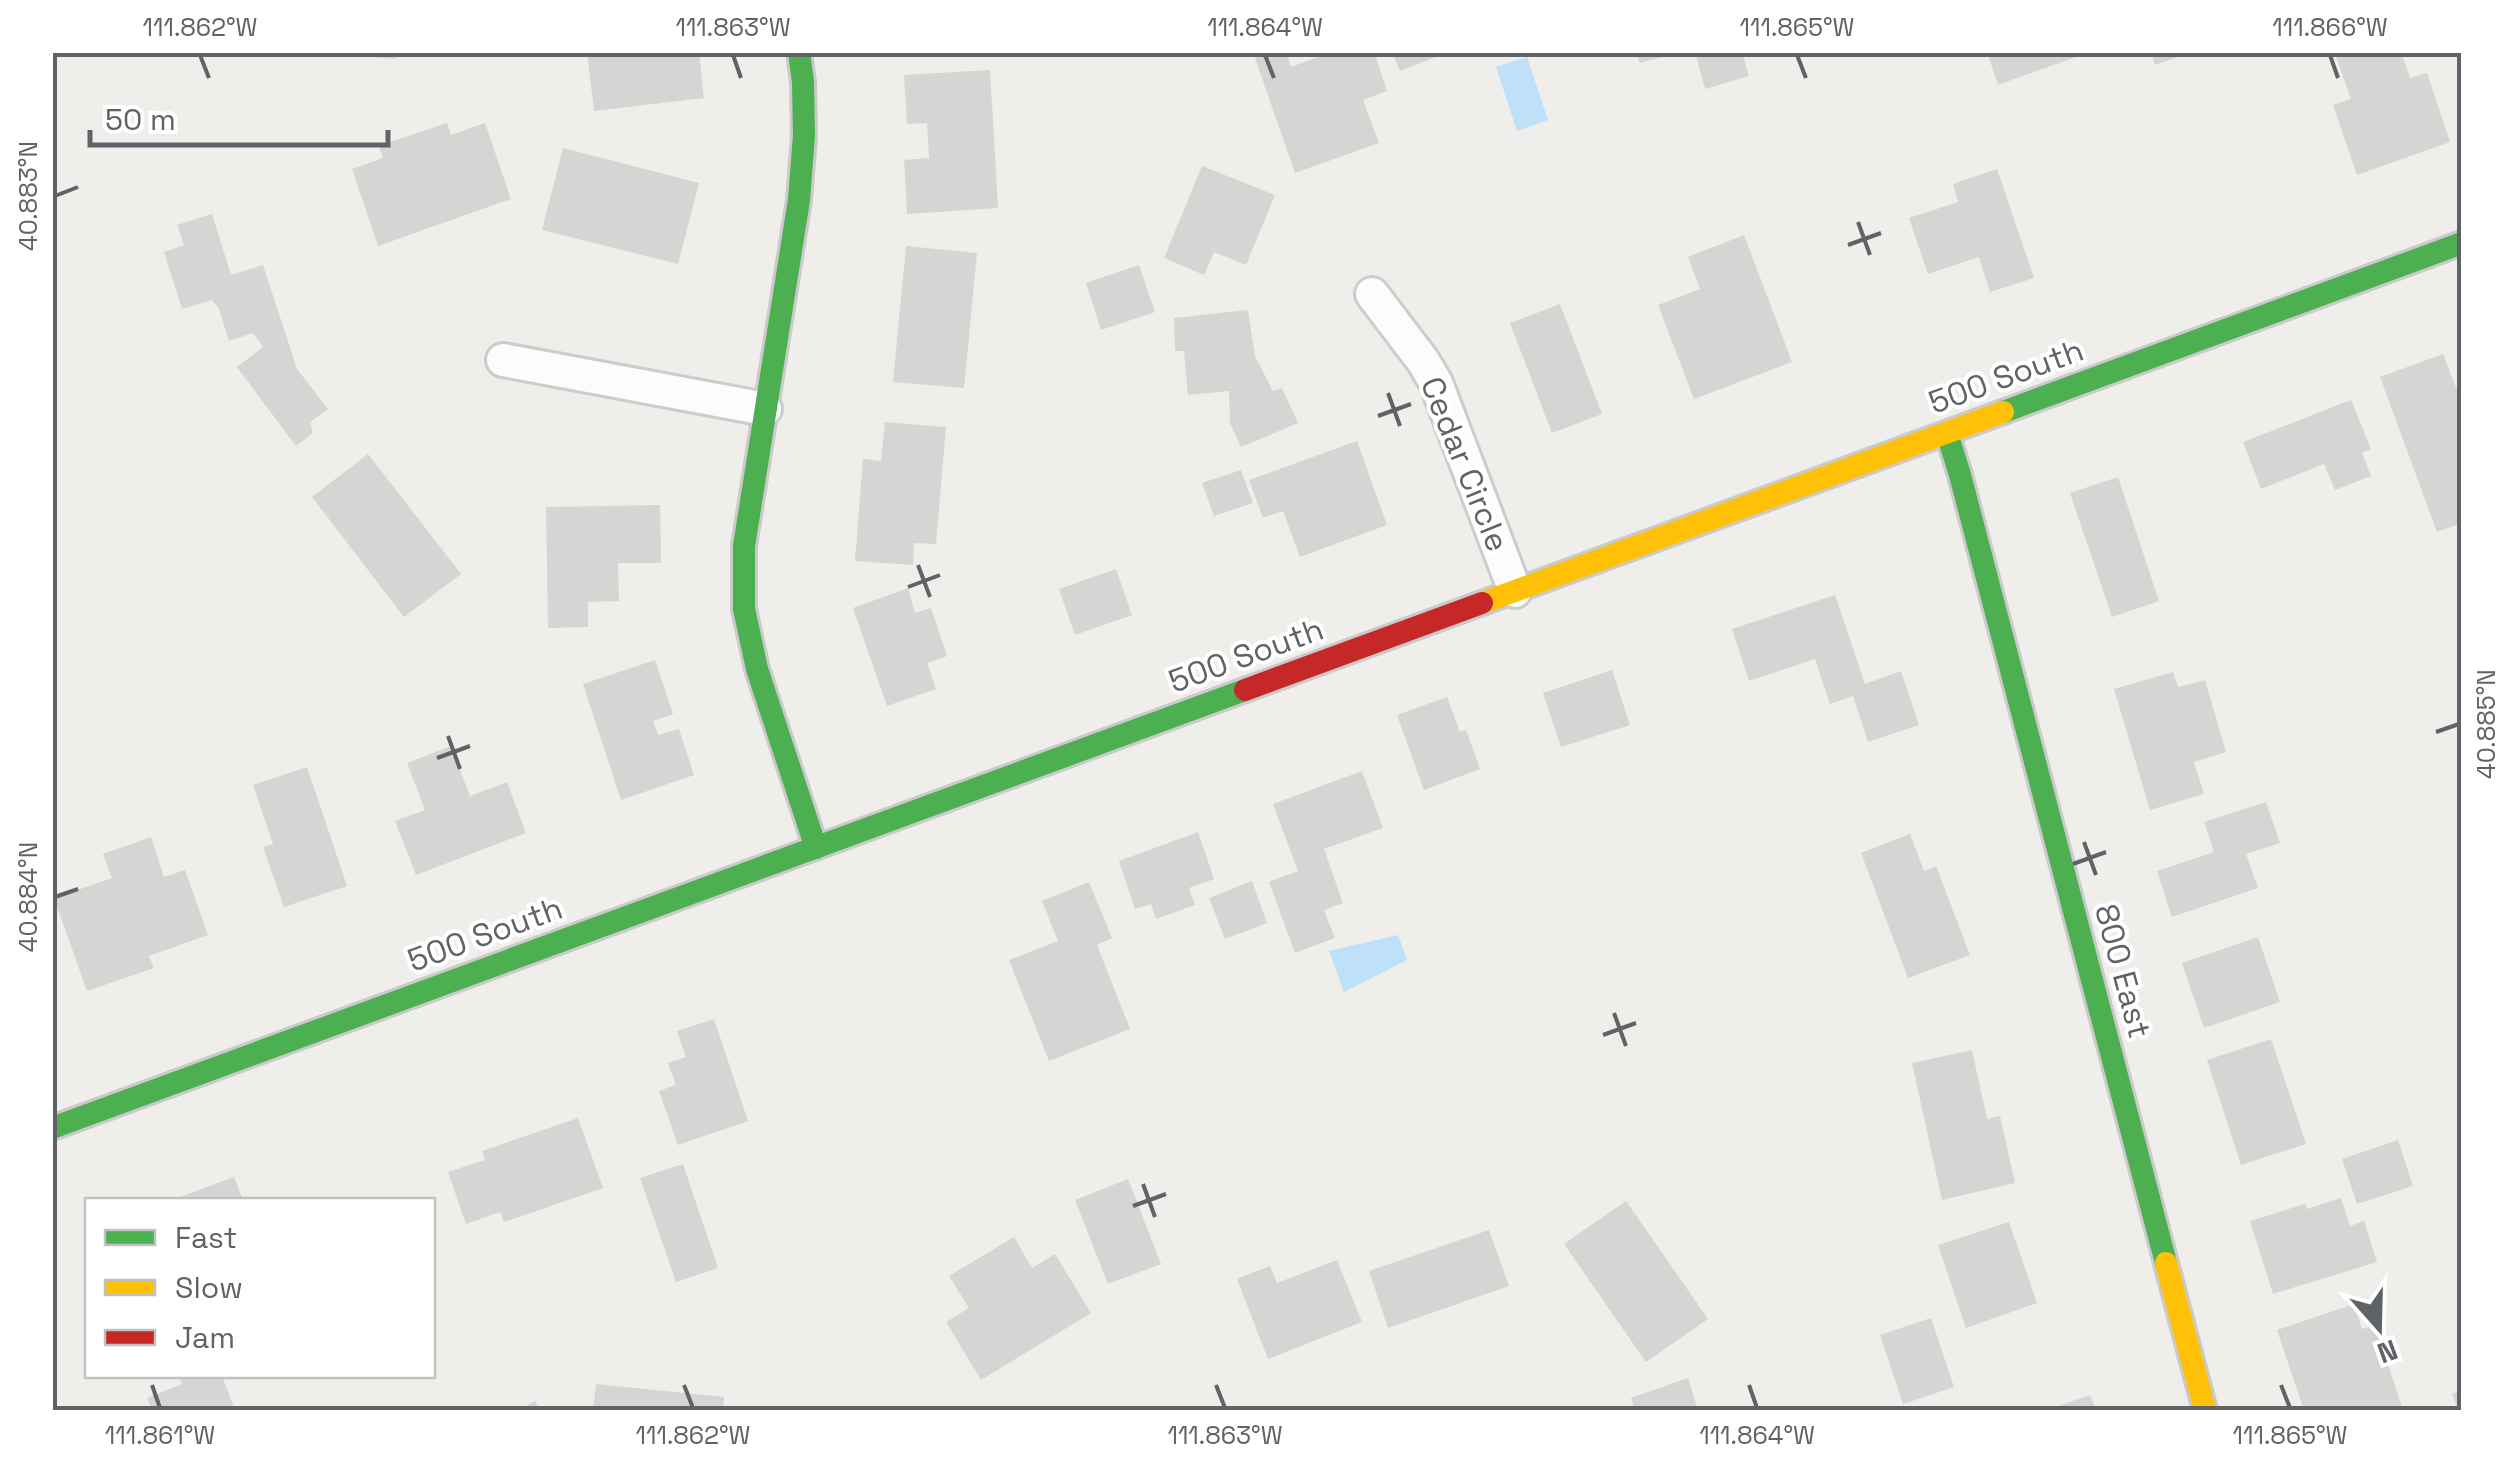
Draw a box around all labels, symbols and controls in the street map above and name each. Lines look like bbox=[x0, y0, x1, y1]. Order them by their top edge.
text: 111.862°W bbox=[143, 11, 257, 43]
text: 111.863°W bbox=[675, 11, 791, 43]
text: 111.864°W bbox=[1207, 11, 1323, 43]
text: 111.865°W bbox=[1740, 11, 1854, 43]
text: 111.866°W bbox=[2272, 11, 2388, 43]
scale bar bbox=[90, 85, 388, 147]
text: 50 m bbox=[105, 100, 176, 139]
text: 40.883°N bbox=[12, 141, 44, 251]
street label: 500 South bbox=[1923, 330, 2089, 422]
street label: Cedar Circle bbox=[1412, 371, 1518, 557]
street label: 500 South bbox=[1163, 609, 1329, 701]
text: 40.885°N bbox=[2470, 669, 2502, 779]
text: 40.884°N bbox=[12, 842, 44, 952]
street label: 500 South bbox=[402, 888, 568, 980]
street label: 800 East bbox=[2086, 900, 2160, 1042]
legend bbox=[85, 1198, 435, 1378]
text: Fast bbox=[175, 1218, 237, 1257]
text: Slow bbox=[175, 1268, 243, 1307]
north arrow bbox=[2329, 1278, 2429, 1378]
text: Jam bbox=[175, 1318, 235, 1357]
text: N bbox=[2373, 1331, 2403, 1372]
text: 111.861°W bbox=[105, 1419, 215, 1451]
text: 111.862°W bbox=[636, 1419, 750, 1451]
text: 111.863°W bbox=[1167, 1419, 1283, 1451]
text: 111.864°W bbox=[1699, 1419, 1815, 1451]
text: 111.865°W bbox=[2233, 1419, 2347, 1451]

